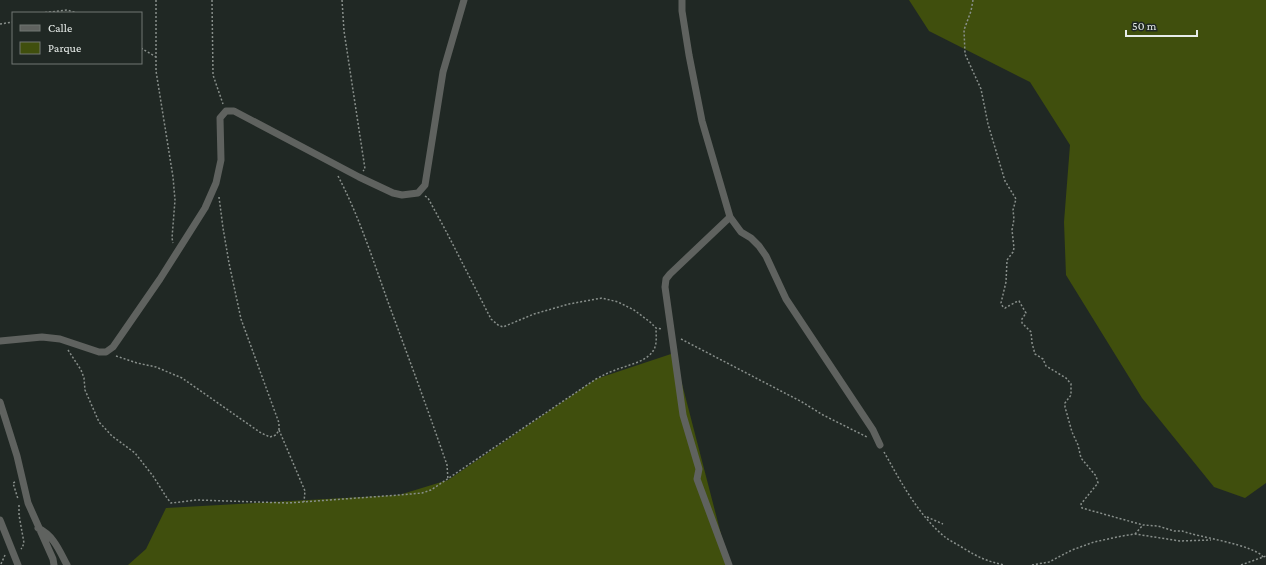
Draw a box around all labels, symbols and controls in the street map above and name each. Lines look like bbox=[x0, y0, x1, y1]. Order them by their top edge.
legend bbox=[12, 12, 142, 64]
scale bar bbox=[1126, 12, 1197, 38]
text: 50 m bbox=[1132, 19, 1157, 33]
text: Calle bbox=[48, 21, 72, 35]
text: Parque bbox=[48, 41, 81, 55]

